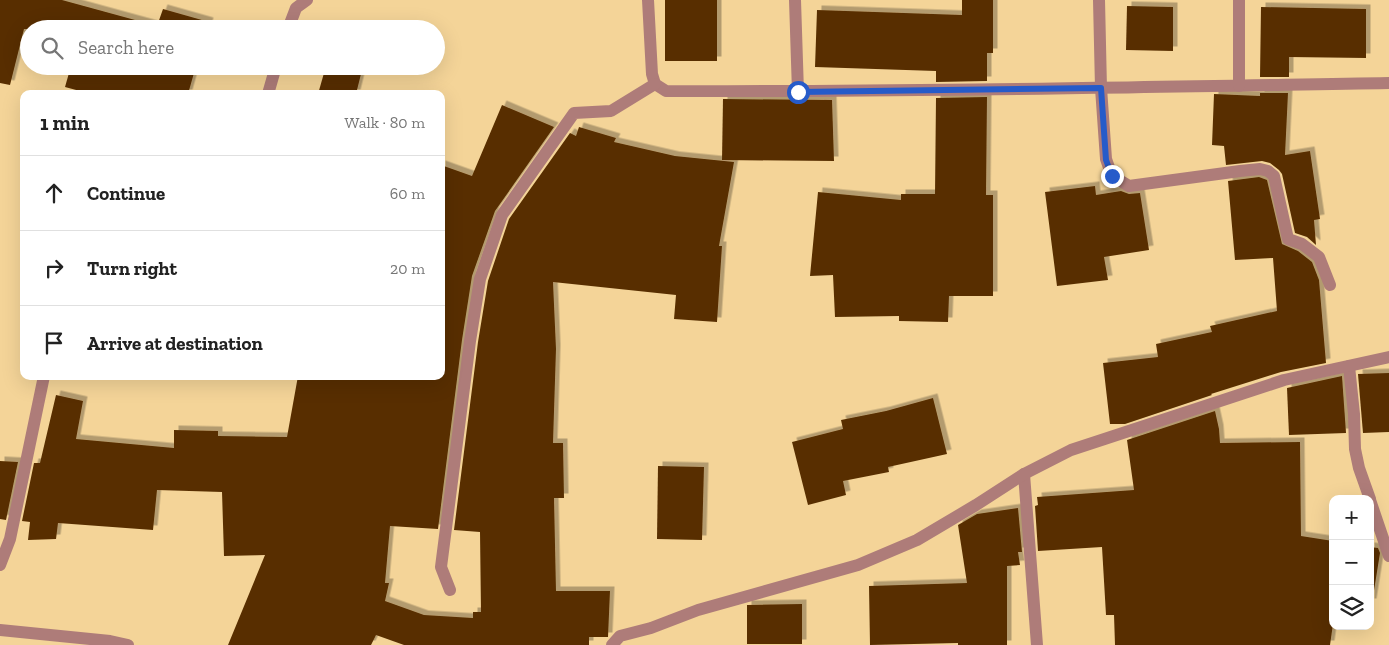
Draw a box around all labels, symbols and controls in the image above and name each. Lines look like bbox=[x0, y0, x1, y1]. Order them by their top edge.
search box bbox=[20, 20, 445, 75]
icon: search bbox=[38, 34, 66, 62]
text: Search here bbox=[78, 36, 174, 59]
route start bbox=[787, 81, 810, 104]
text: 1 min bbox=[40, 110, 90, 135]
text: Walk · 80 m bbox=[344, 113, 425, 132]
route end bbox=[1101, 165, 1124, 188]
icon: ahead bbox=[40, 179, 68, 207]
text: Continue bbox=[87, 182, 165, 205]
text: 60 m bbox=[390, 184, 425, 203]
icon: right bbox=[40, 254, 68, 282]
text: Turn right bbox=[87, 257, 177, 280]
text: 20 m bbox=[390, 259, 425, 278]
icon: arrive bbox=[40, 329, 68, 357]
text: Arrive at destination bbox=[87, 332, 263, 355]
map controls bbox=[1329, 495, 1374, 630]
button: + bbox=[1329, 495, 1374, 540]
button: − bbox=[1329, 540, 1374, 585]
button: layers bbox=[1329, 585, 1374, 630]

